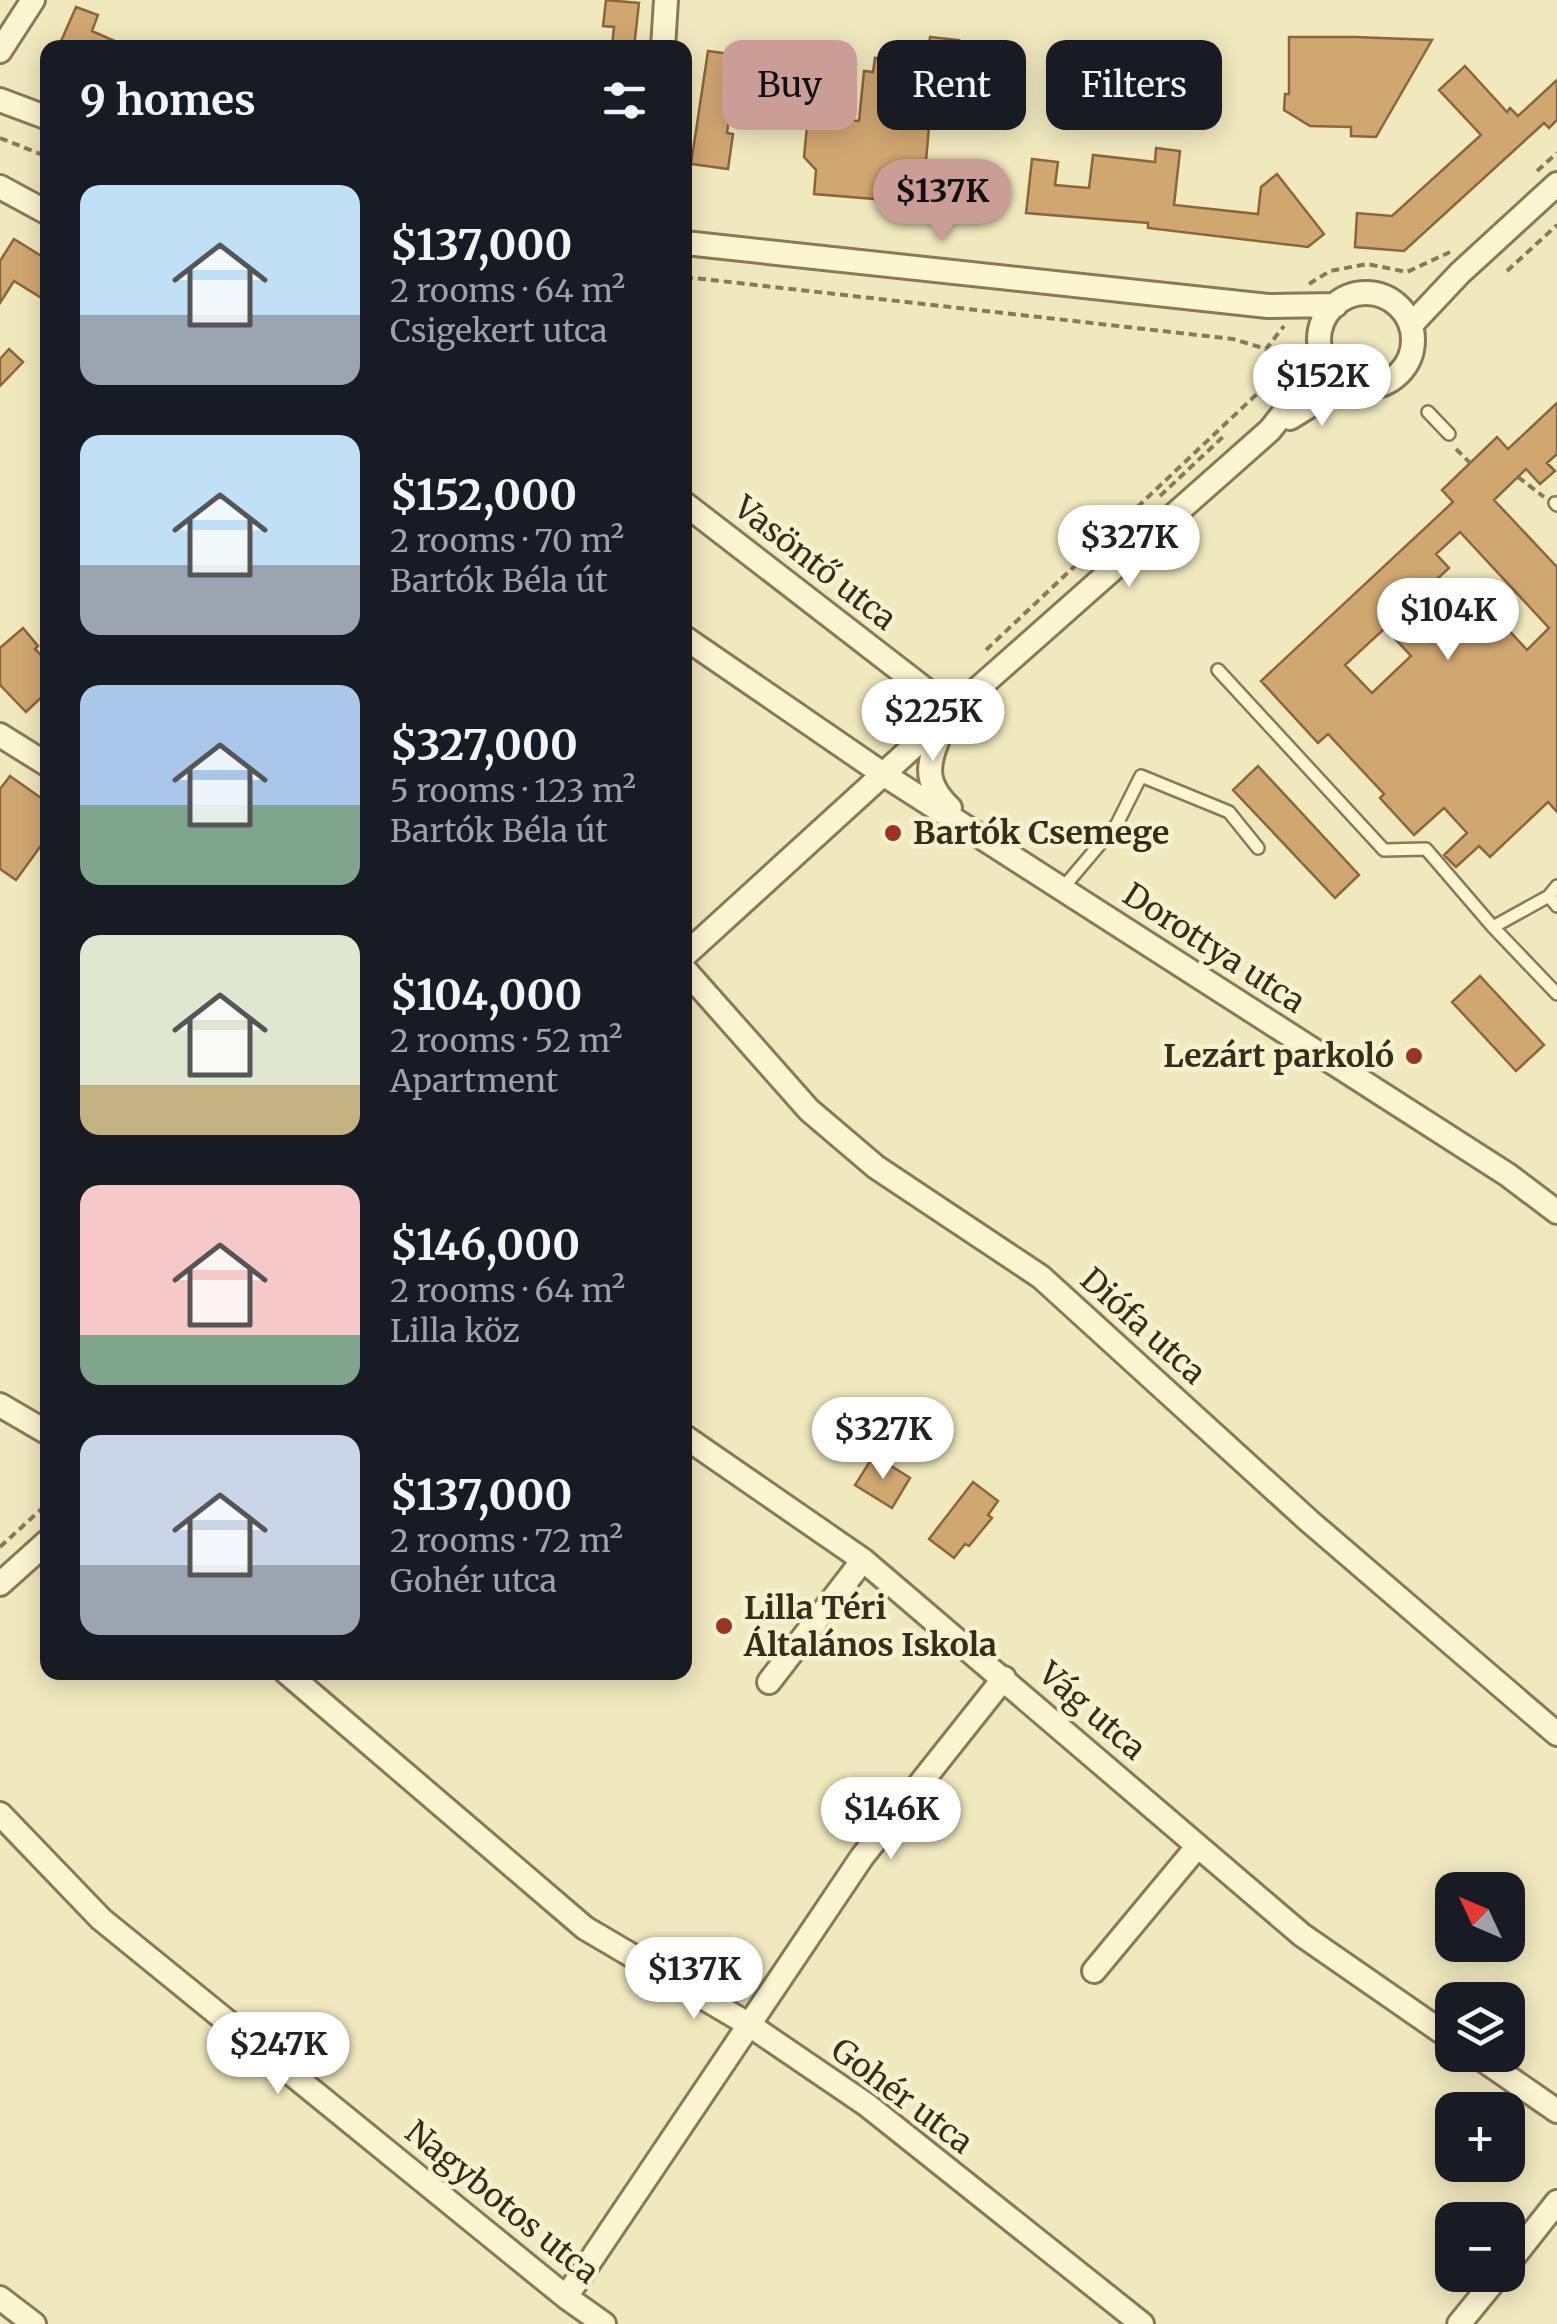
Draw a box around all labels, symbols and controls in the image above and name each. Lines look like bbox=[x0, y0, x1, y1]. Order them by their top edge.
chip: Buy bbox=[722, 40, 857, 130]
chip: Rent bbox=[877, 40, 1026, 130]
chip: Filters bbox=[1046, 40, 1222, 130]
icon: filters bbox=[597, 73, 652, 128]
text: 9 homes bbox=[80, 74, 256, 126]
pin: $137K bbox=[872, 159, 1012, 244]
text: $137K bbox=[895, 171, 989, 211]
text: $137,000 bbox=[390, 219, 572, 271]
icon: home bbox=[160, 225, 280, 345]
text: 2 rooms · 64 m² bbox=[390, 271, 625, 311]
text: Csigekert utca bbox=[390, 311, 607, 351]
pin: $152K bbox=[1252, 344, 1392, 429]
text: $152K bbox=[1275, 356, 1369, 396]
text: $152,000 bbox=[390, 469, 577, 521]
icon: home bbox=[160, 475, 280, 595]
street label: Vasöntő utca bbox=[725, 487, 904, 639]
pin: $327K bbox=[1059, 505, 1199, 590]
text: $327K bbox=[1080, 517, 1178, 557]
text: 2 rooms · 70 m² bbox=[390, 521, 624, 561]
text: Bartók Béla út bbox=[390, 561, 608, 601]
pin: $104K bbox=[1378, 578, 1518, 663]
text: $104K bbox=[1399, 590, 1497, 630]
pin: $225K bbox=[863, 679, 1003, 764]
text: $225K bbox=[884, 691, 982, 731]
text: $327,000 bbox=[390, 719, 578, 771]
icon: home bbox=[160, 725, 280, 845]
text: 5 rooms · 123 m² bbox=[390, 771, 636, 811]
text: Bartók Béla út bbox=[390, 811, 608, 851]
place label: Bartók Csemege bbox=[913, 813, 1169, 853]
marker: Bartók Csemege bbox=[882, 822, 904, 844]
street label: Dorottya utca bbox=[1116, 874, 1312, 1022]
text: $104,000 bbox=[390, 969, 582, 1021]
icon: home bbox=[160, 975, 280, 1095]
text: 2 rooms · 52 m² bbox=[390, 1021, 622, 1061]
place label: Lezárt parkoló bbox=[1163, 1036, 1394, 1076]
marker: Lezárt parkoló bbox=[1403, 1045, 1425, 1067]
text: Apartment bbox=[390, 1061, 558, 1101]
text: $146,000 bbox=[390, 1219, 580, 1271]
icon: home bbox=[160, 1225, 280, 1345]
street label: Diófa utca bbox=[1072, 1259, 1214, 1393]
text: 2 rooms · 64 m² bbox=[390, 1271, 625, 1311]
text: Lilla köz bbox=[390, 1311, 520, 1351]
pin: $327K bbox=[813, 1397, 953, 1482]
text: $327K bbox=[834, 1409, 932, 1449]
text: $137,000 bbox=[390, 1469, 572, 1521]
icon: home bbox=[160, 1475, 280, 1595]
text: 2 rooms · 72 m² bbox=[390, 1521, 623, 1561]
text: Gohér utca bbox=[390, 1561, 557, 1601]
place label: Lilla Téri Általános Iskola bbox=[743, 1588, 997, 1665]
marker: Lilla Téri Általános Iskola bbox=[713, 1615, 735, 1637]
street label: Vág utca bbox=[1030, 1653, 1154, 1768]
pin: $146K bbox=[821, 1777, 961, 1862]
text: $146K bbox=[843, 1789, 939, 1829]
north arrow bbox=[1435, 1872, 1525, 1962]
map controls bbox=[1435, 1872, 1525, 2292]
pin: $137K bbox=[624, 1937, 764, 2022]
text: $137K bbox=[647, 1949, 741, 1989]
button: layers bbox=[1435, 1982, 1525, 2072]
pin: $247K bbox=[208, 2012, 348, 2097]
text: $247K bbox=[229, 2024, 327, 2064]
street label: Gohér utca bbox=[823, 2030, 981, 2162]
button: + bbox=[1435, 2092, 1525, 2182]
street label: Nagybotos utca bbox=[397, 2112, 607, 2292]
button: − bbox=[1435, 2202, 1525, 2292]

